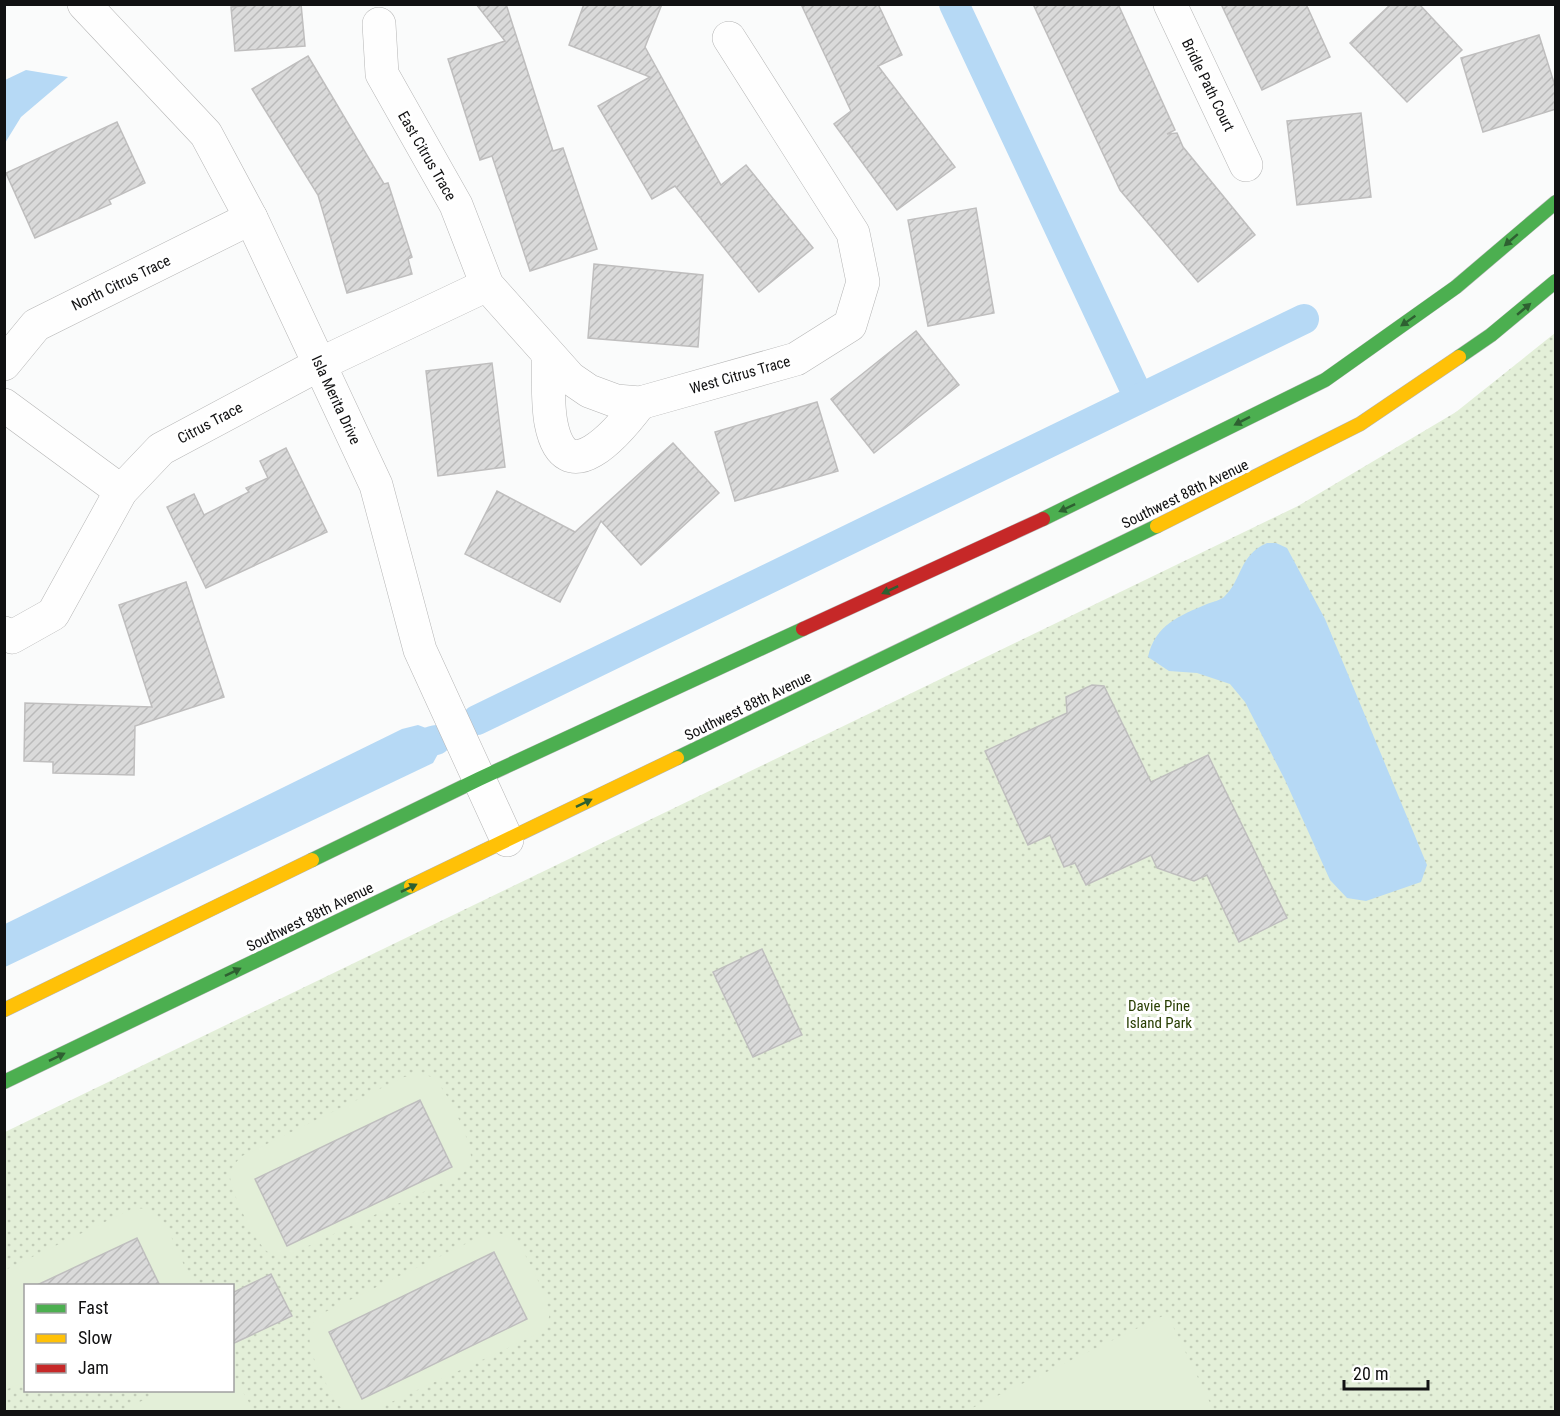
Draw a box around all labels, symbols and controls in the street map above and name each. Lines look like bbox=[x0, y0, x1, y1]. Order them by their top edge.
street label: Bridle Path Court bbox=[1178, 36, 1238, 134]
street label: East Citrus Trace bbox=[394, 108, 460, 204]
one-way arrow bbox=[1504, 233, 1519, 246]
street label: North Citrus Trace bbox=[69, 251, 173, 315]
one-way arrow bbox=[1516, 303, 1532, 316]
one-way arrow bbox=[1401, 315, 1417, 327]
street label: West Citrus Trace bbox=[688, 352, 792, 398]
street label: Isla Merita Drive bbox=[308, 353, 364, 447]
street label: Citrus Trace bbox=[174, 398, 246, 448]
one-way arrow bbox=[1233, 416, 1251, 426]
street label: Southwest 88th Avenue bbox=[1119, 455, 1251, 533]
one-way arrow bbox=[1058, 503, 1076, 513]
one-way arrow bbox=[882, 585, 899, 594]
street label: Southwest 88th Avenue bbox=[682, 667, 814, 745]
one-way arrow bbox=[576, 798, 593, 808]
street label: Southwest 88th Avenue bbox=[244, 878, 376, 956]
one-way arrow bbox=[400, 883, 417, 892]
one-way arrow bbox=[224, 968, 241, 977]
park label: Davie Pine Island Park bbox=[1126, 997, 1192, 1032]
one-way arrow bbox=[49, 1052, 66, 1061]
legend bbox=[24, 1284, 234, 1392]
text: Fast bbox=[78, 1297, 109, 1318]
text: Slow bbox=[78, 1327, 113, 1348]
scale bar bbox=[1344, 1353, 1428, 1391]
text: Jam bbox=[78, 1357, 109, 1378]
text: 20 m bbox=[1353, 1363, 1388, 1384]

